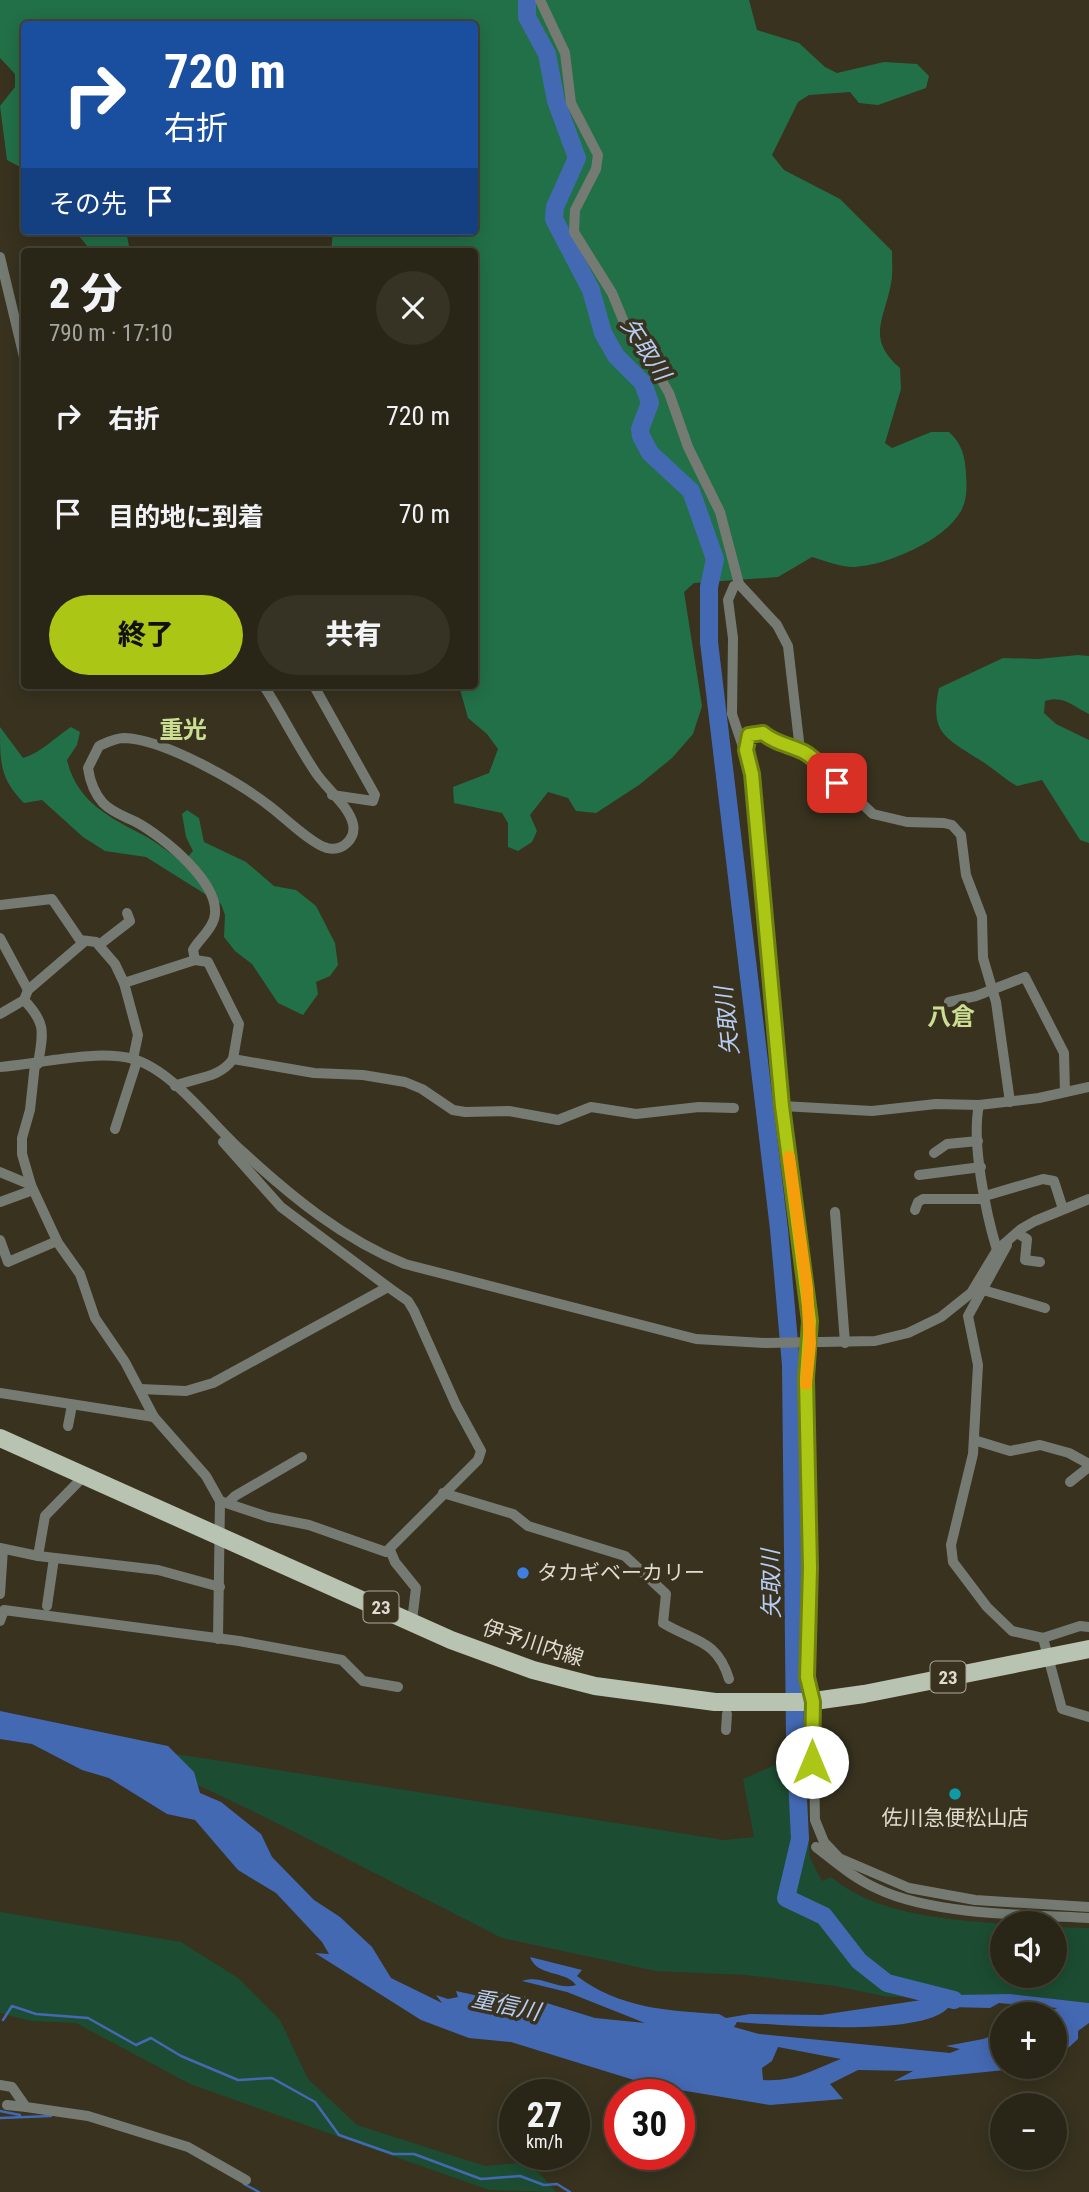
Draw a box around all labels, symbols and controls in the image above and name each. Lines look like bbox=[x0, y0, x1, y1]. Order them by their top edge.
text: 720 m bbox=[164, 43, 286, 100]
icon: right bbox=[49, 49, 140, 140]
text: 右折 bbox=[164, 109, 228, 147]
icon: arrive bbox=[141, 182, 179, 220]
text: その先 bbox=[49, 189, 127, 219]
text: 2 分 bbox=[49, 269, 122, 318]
button: close bbox=[376, 271, 450, 345]
water label: 矢取川 bbox=[615, 313, 677, 388]
text: 790 m · 17:10 bbox=[49, 320, 173, 347]
icon: right bbox=[49, 397, 87, 435]
text: 720 m bbox=[386, 401, 450, 431]
text: 右折 bbox=[108, 404, 160, 434]
icon: arrive bbox=[49, 495, 87, 533]
text: 70 m bbox=[399, 499, 450, 529]
text: 目的地に到着 bbox=[108, 502, 264, 532]
button: 終了 bbox=[49, 595, 243, 675]
button: 共有 bbox=[257, 595, 450, 675]
district label: 重光 bbox=[159, 716, 207, 744]
pin bbox=[807, 753, 867, 813]
icon: arrive bbox=[818, 764, 856, 802]
water label: 矢取川 bbox=[710, 982, 745, 1057]
district label: 八倉 bbox=[927, 1003, 975, 1031]
water label: 矢取川 bbox=[757, 1546, 786, 1619]
place label: タカギベーカリー bbox=[537, 1561, 705, 1585]
marker: タカギベーカリー bbox=[515, 1565, 531, 1581]
road number: 23 bbox=[364, 1592, 398, 1623]
street label: 伊予川内線 bbox=[479, 1615, 587, 1671]
road number: 23 bbox=[930, 1662, 965, 1693]
position arrow bbox=[775, 1725, 849, 1799]
marker: 佐川急便松山店 bbox=[947, 1786, 963, 1802]
place label: 佐川急便松山店 bbox=[882, 1806, 1029, 1830]
map controls bbox=[990, 1911, 1067, 2170]
button: sound bbox=[990, 1911, 1067, 1988]
water label: 重信川 bbox=[469, 1985, 545, 2026]
button: + bbox=[990, 2002, 1067, 2079]
speed limit sign: 30 bbox=[604, 2079, 695, 2170]
button: − bbox=[990, 2093, 1067, 2170]
text: 27 bbox=[527, 2095, 562, 2136]
text: km/h bbox=[526, 2131, 563, 2152]

